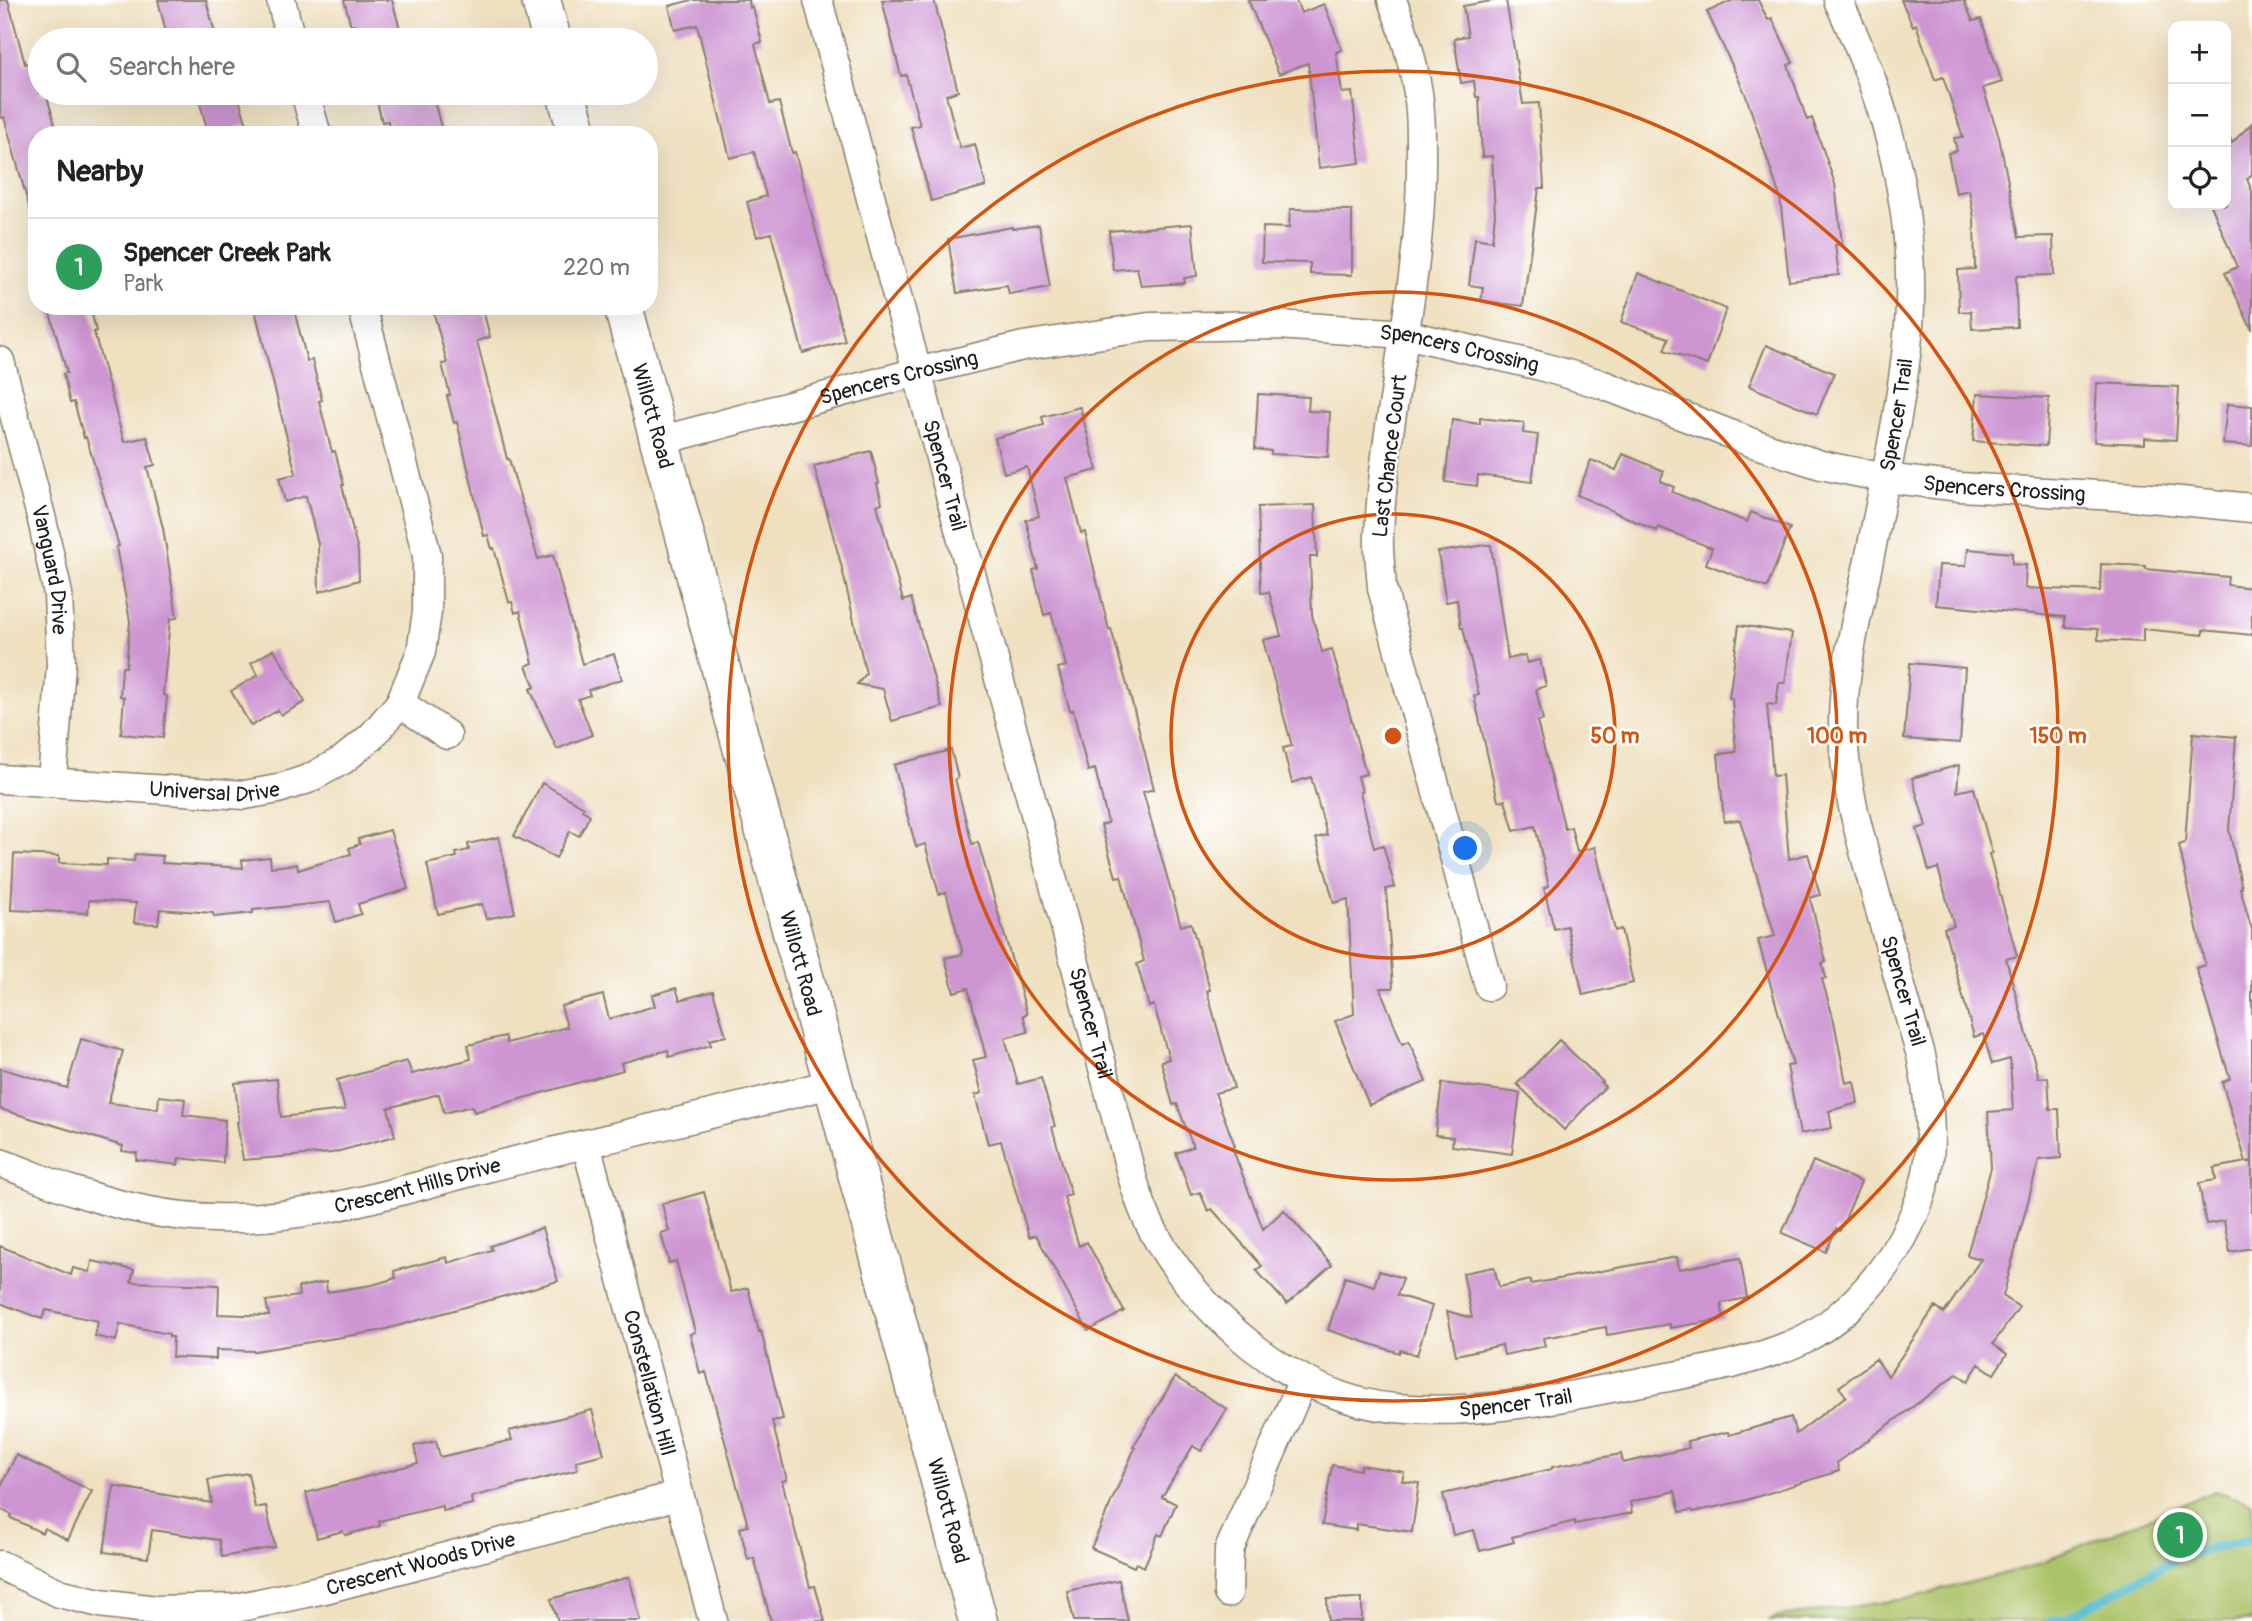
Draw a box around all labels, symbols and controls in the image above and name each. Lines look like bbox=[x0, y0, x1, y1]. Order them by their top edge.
map controls bbox=[2168, 21, 2231, 210]
button: + bbox=[2168, 21, 2231, 84]
search box bbox=[28, 28, 658, 105]
icon: search bbox=[52, 48, 90, 86]
text: Search here bbox=[108, 51, 235, 83]
button: − bbox=[2168, 84, 2231, 147]
button: locate bbox=[2168, 147, 2231, 210]
text: Nearby bbox=[56, 153, 143, 190]
text: Spencer Creek Park bbox=[123, 237, 331, 269]
text: 1 bbox=[75, 253, 84, 282]
text: 220 m bbox=[563, 253, 630, 282]
text: Park bbox=[123, 269, 163, 298]
street label: Spencers Crossing bbox=[1379, 319, 1542, 379]
street label: Spencers Crossing bbox=[817, 344, 981, 411]
street label: Spencer Trail bbox=[1874, 357, 1919, 474]
street label: Willott Road bbox=[626, 360, 680, 472]
street label: Last Chance Court bbox=[1367, 372, 1413, 539]
street label: Spencer Trail bbox=[917, 417, 973, 534]
street label: Spencers Crossing bbox=[1922, 469, 2086, 508]
street label: Vanguard Drive bbox=[25, 502, 73, 636]
text: 50 m bbox=[1591, 723, 1640, 750]
text: 100 m bbox=[1807, 723, 1867, 750]
text: 150 m bbox=[2029, 723, 2087, 750]
centre of rings bbox=[1381, 724, 1405, 748]
street label: Universal Drive bbox=[148, 775, 282, 809]
your location bbox=[1448, 831, 1482, 865]
street label: Willott Road bbox=[773, 908, 828, 1019]
street label: Spencer Trail bbox=[1874, 932, 1932, 1050]
street label: Spencer Trail bbox=[1063, 965, 1119, 1082]
street label: Crescent Hills Drive bbox=[332, 1151, 504, 1220]
street label: Constellation Hill bbox=[617, 1307, 682, 1458]
street label: Spencer Trail bbox=[1458, 1382, 1575, 1423]
street label: Willott Road bbox=[921, 1455, 975, 1567]
pin: 1 bbox=[2157, 1509, 2203, 1561]
street label: Crescent Woods Drive bbox=[323, 1525, 519, 1602]

